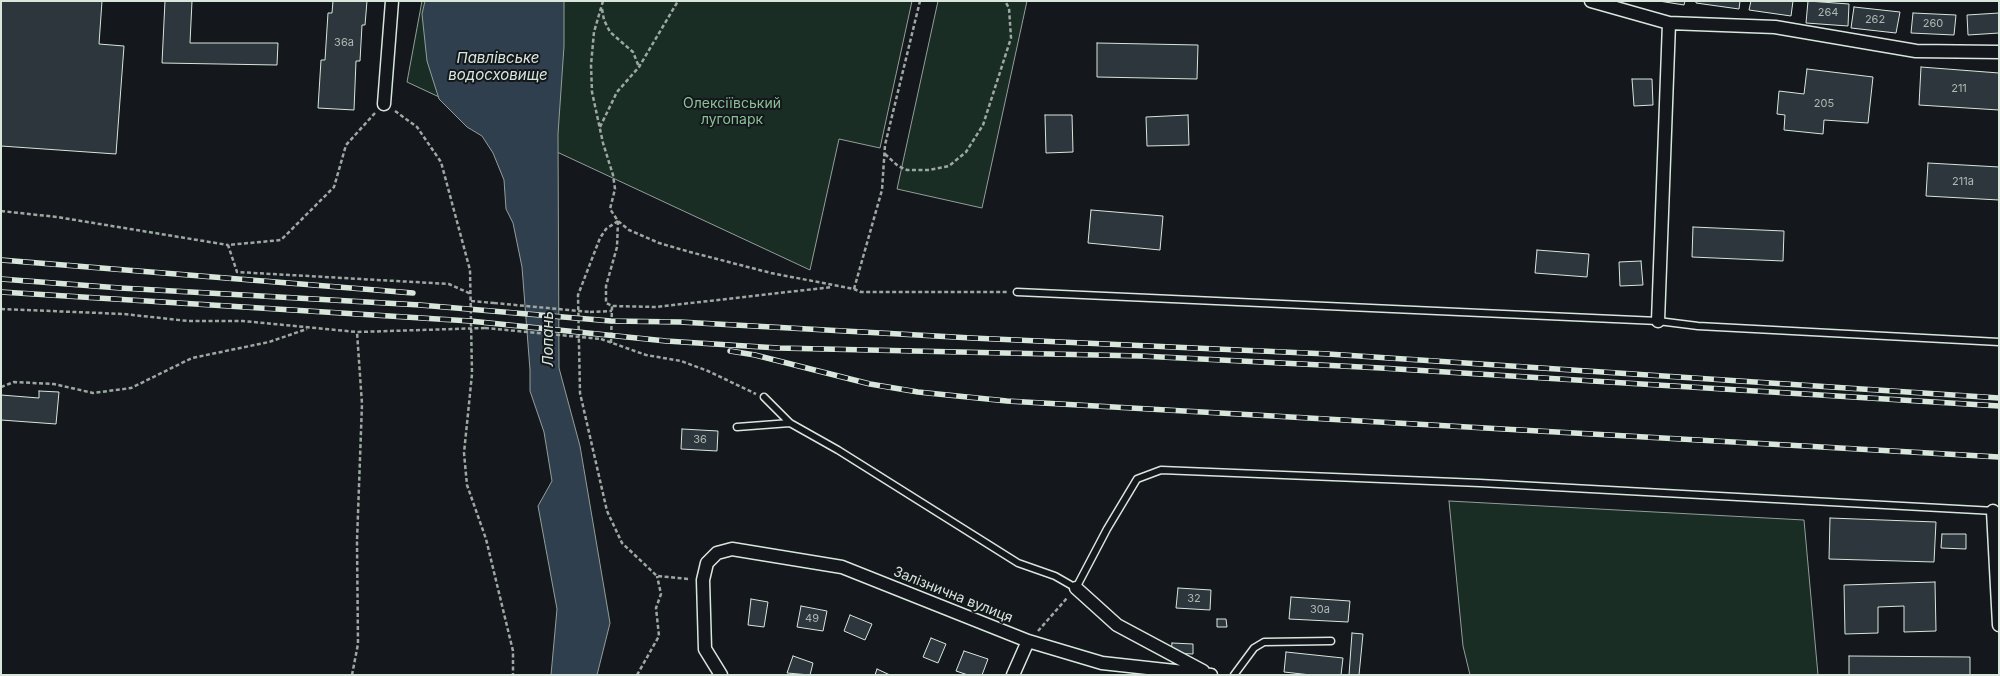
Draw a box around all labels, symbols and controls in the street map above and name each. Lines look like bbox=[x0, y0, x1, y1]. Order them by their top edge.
house number: 264 bbox=[1818, 6, 1838, 20]
house number: 262 bbox=[1865, 13, 1885, 27]
house number: 260 bbox=[1923, 17, 1943, 31]
house number: 36а bbox=[334, 36, 354, 50]
water label: Павлівське водосховище bbox=[448, 49, 548, 84]
house number: 211 bbox=[1951, 82, 1967, 96]
park label: Олексіївський лугопарк bbox=[683, 96, 781, 128]
house number: 205 bbox=[1814, 97, 1834, 111]
house number: 211а bbox=[1952, 175, 1974, 189]
water label: Лопань bbox=[539, 311, 557, 367]
house number: 36 bbox=[693, 433, 707, 447]
street label: Залізнична вулиця bbox=[891, 563, 1015, 627]
house number: 32 bbox=[1187, 592, 1201, 606]
house number: 30а bbox=[1310, 603, 1330, 617]
house number: 49 bbox=[805, 612, 819, 626]

